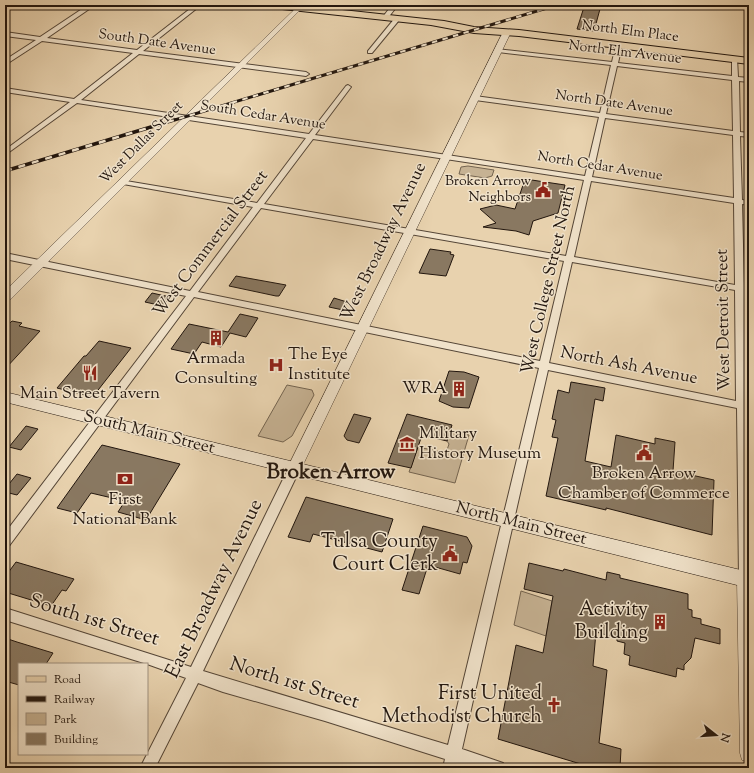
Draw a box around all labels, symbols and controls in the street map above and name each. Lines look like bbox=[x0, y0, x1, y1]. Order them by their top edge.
street label: North Elm Place bbox=[580, 16, 680, 48]
street label: South Date Avenue bbox=[97, 25, 217, 61]
street label: North Elm Avenue bbox=[567, 36, 683, 70]
street label: North Date Avenue bbox=[554, 86, 674, 122]
street label: South Cedar Avenue bbox=[199, 96, 327, 136]
street label: West Dallas Street bbox=[96, 97, 188, 189]
street label: North Cedar Avenue bbox=[536, 147, 664, 187]
street label: West Broadway Avenue bbox=[335, 159, 433, 325]
street label: West Commercial Street bbox=[148, 165, 274, 323]
place label: Broken Arrow Neighbors bbox=[445, 172, 532, 208]
public building icon: Broken Arrow Neighbors bbox=[534, 181, 552, 199]
street label: West College Street North bbox=[516, 183, 582, 377]
street label: West Detroit Street bbox=[711, 249, 737, 391]
building icon: Armada Consulting bbox=[207, 329, 225, 347]
street label: North Ash Avenue bbox=[558, 341, 700, 391]
place label: The Eye Institute bbox=[288, 343, 350, 387]
place label: Armada Consulting bbox=[175, 347, 257, 391]
hospital icon: The Eye Institute bbox=[267, 356, 285, 374]
restaurant icon: Main Street Tavern bbox=[81, 364, 99, 382]
place label: WRA bbox=[402, 377, 447, 401]
building icon: WRA bbox=[450, 380, 468, 398]
place label: Main Street Tavern bbox=[20, 382, 160, 406]
street label: South Main Street bbox=[81, 405, 217, 461]
place label: Military History Museum bbox=[419, 422, 541, 466]
museum icon: Military History Museum bbox=[398, 435, 416, 453]
public building icon: Broken Arrow Chamber of Commerce bbox=[635, 444, 653, 462]
district label: Broken Arrow bbox=[266, 458, 396, 488]
place label: Broken Arrow Chamber of Commerce bbox=[558, 462, 730, 506]
bank icon: First National Bank bbox=[116, 470, 134, 488]
place label: First National Bank bbox=[72, 488, 178, 532]
street label: East Broadway Avenue bbox=[159, 494, 271, 684]
street label: North Main Street bbox=[453, 496, 589, 552]
place label: Tulsa County Court Clerk bbox=[321, 528, 438, 580]
public building icon: Tulsa County Court Clerk bbox=[441, 545, 459, 563]
street label: South 1st Street bbox=[25, 587, 163, 655]
place label: Activity Building bbox=[574, 596, 648, 648]
building icon: Activity Building bbox=[651, 613, 669, 631]
street label: North 1st Street bbox=[226, 650, 363, 718]
legend bbox=[18, 663, 148, 755]
text: Road bbox=[54, 671, 81, 689]
place label: First United Methodist Church bbox=[382, 680, 542, 732]
text: Railway bbox=[54, 691, 95, 709]
church icon: First United Methodist Church bbox=[545, 696, 563, 714]
text: Park bbox=[54, 711, 77, 729]
north arrow bbox=[696, 715, 736, 755]
text: N bbox=[716, 730, 734, 744]
text: Building bbox=[54, 731, 98, 749]

